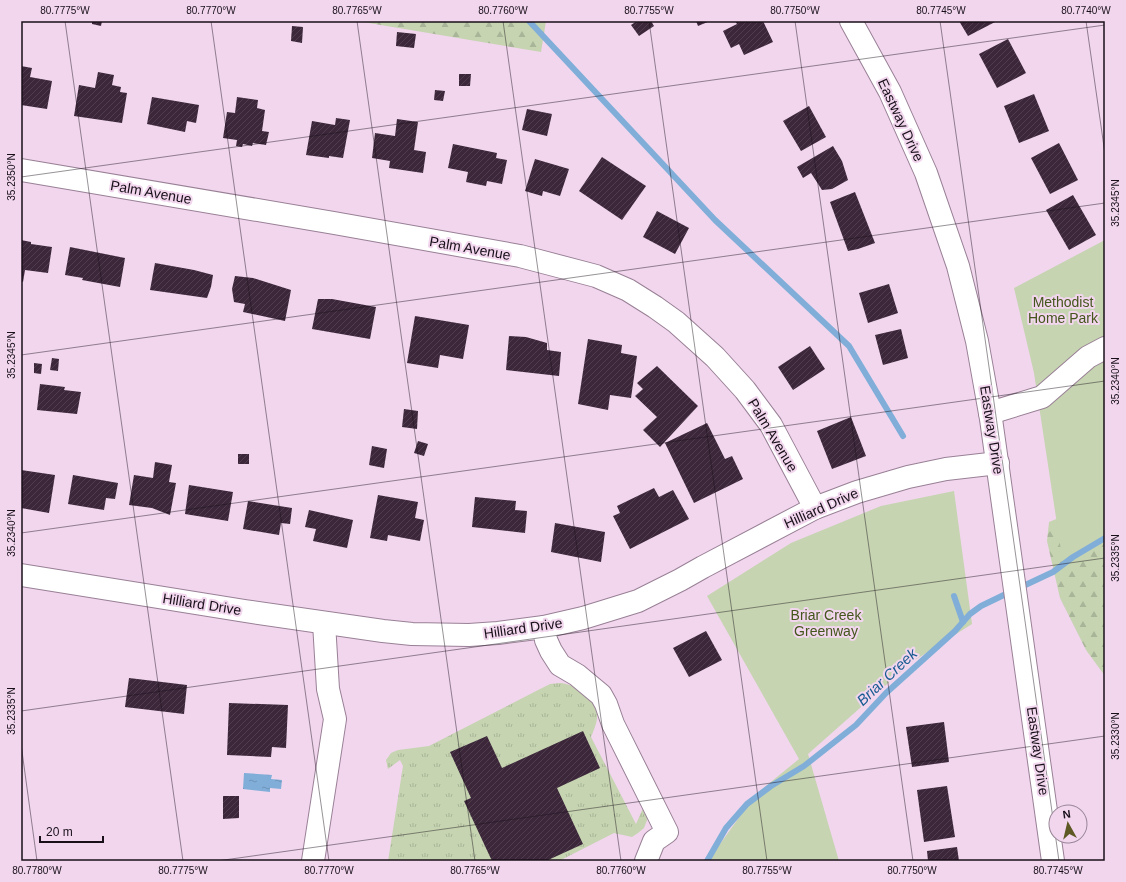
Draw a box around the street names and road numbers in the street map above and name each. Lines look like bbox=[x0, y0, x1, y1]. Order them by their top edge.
street label: Eastway Drive bbox=[875, 76, 927, 164]
street label: Palm Avenue bbox=[109, 177, 193, 207]
street label: Palm Avenue bbox=[428, 233, 512, 263]
street label: Eastway Drive bbox=[977, 385, 1007, 476]
street label: Palm Avenue bbox=[745, 396, 801, 475]
street label: Hilliard Drive bbox=[781, 484, 861, 531]
street label: Hilliard Drive bbox=[162, 590, 243, 618]
street label: Hilliard Drive bbox=[483, 615, 564, 641]
street label: Eastway Drive bbox=[1024, 706, 1052, 797]

